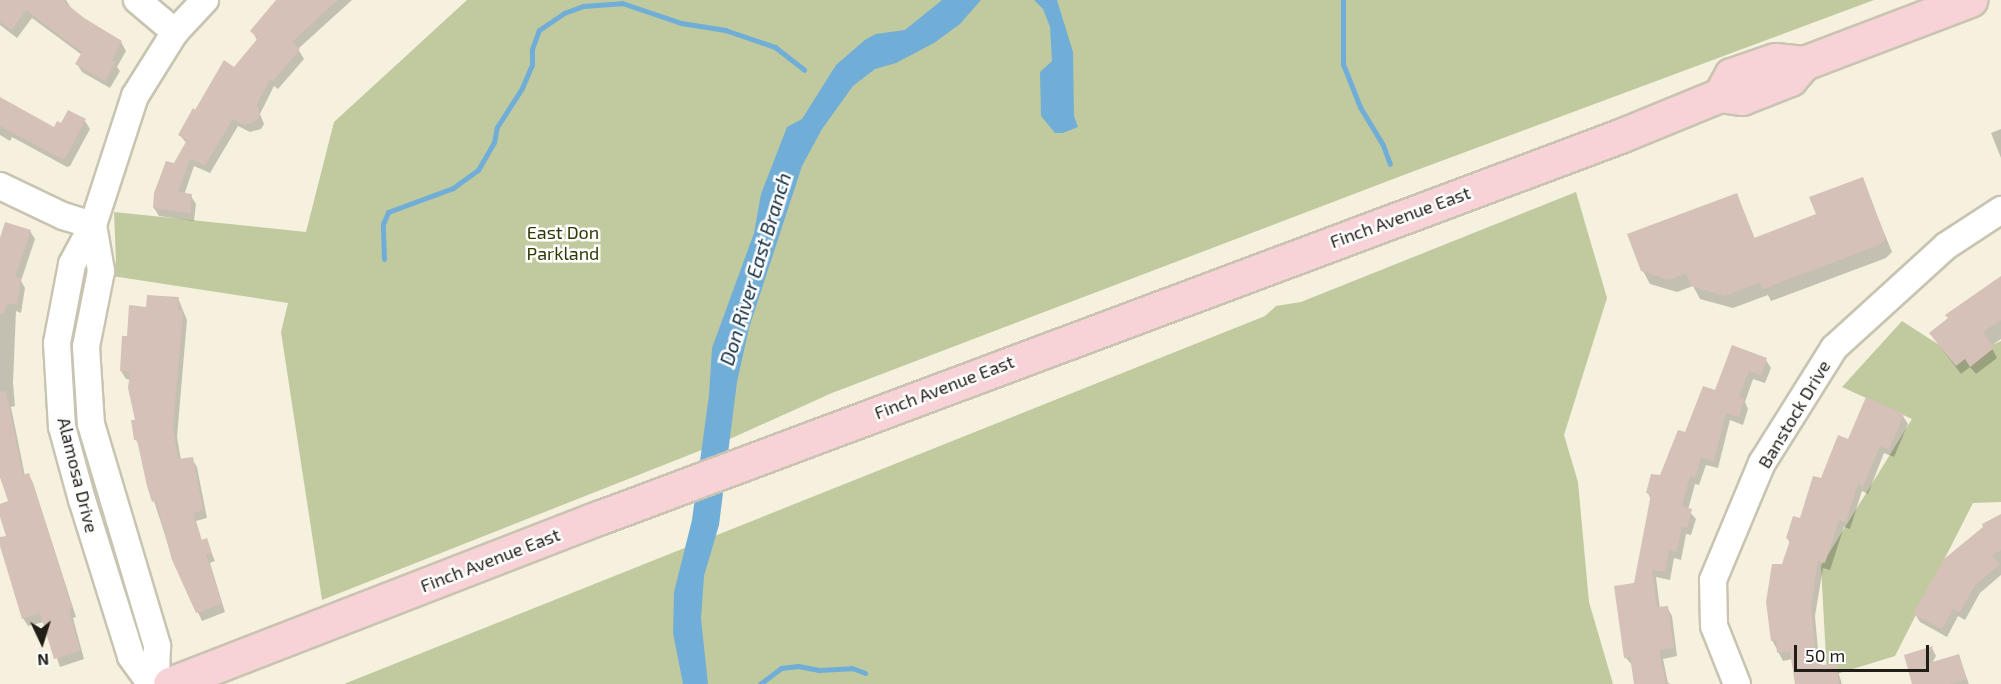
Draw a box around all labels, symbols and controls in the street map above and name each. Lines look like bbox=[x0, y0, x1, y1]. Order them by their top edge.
water label: Don River East Branch bbox=[714, 170, 796, 368]
street label: Finch Avenue East bbox=[1327, 182, 1473, 252]
park label: East Don Parkland bbox=[527, 222, 599, 264]
street label: Finch Avenue East bbox=[871, 350, 1017, 424]
street label: Banstock Drive bbox=[1753, 356, 1835, 472]
street label: Alamosa Drive bbox=[53, 415, 103, 535]
street label: Finch Avenue East bbox=[417, 523, 563, 597]
north arrow bbox=[12, 612, 72, 672]
scale bar bbox=[1797, 633, 1932, 671]
text: 50 m bbox=[1805, 644, 1845, 666]
text: N bbox=[37, 651, 50, 670]

